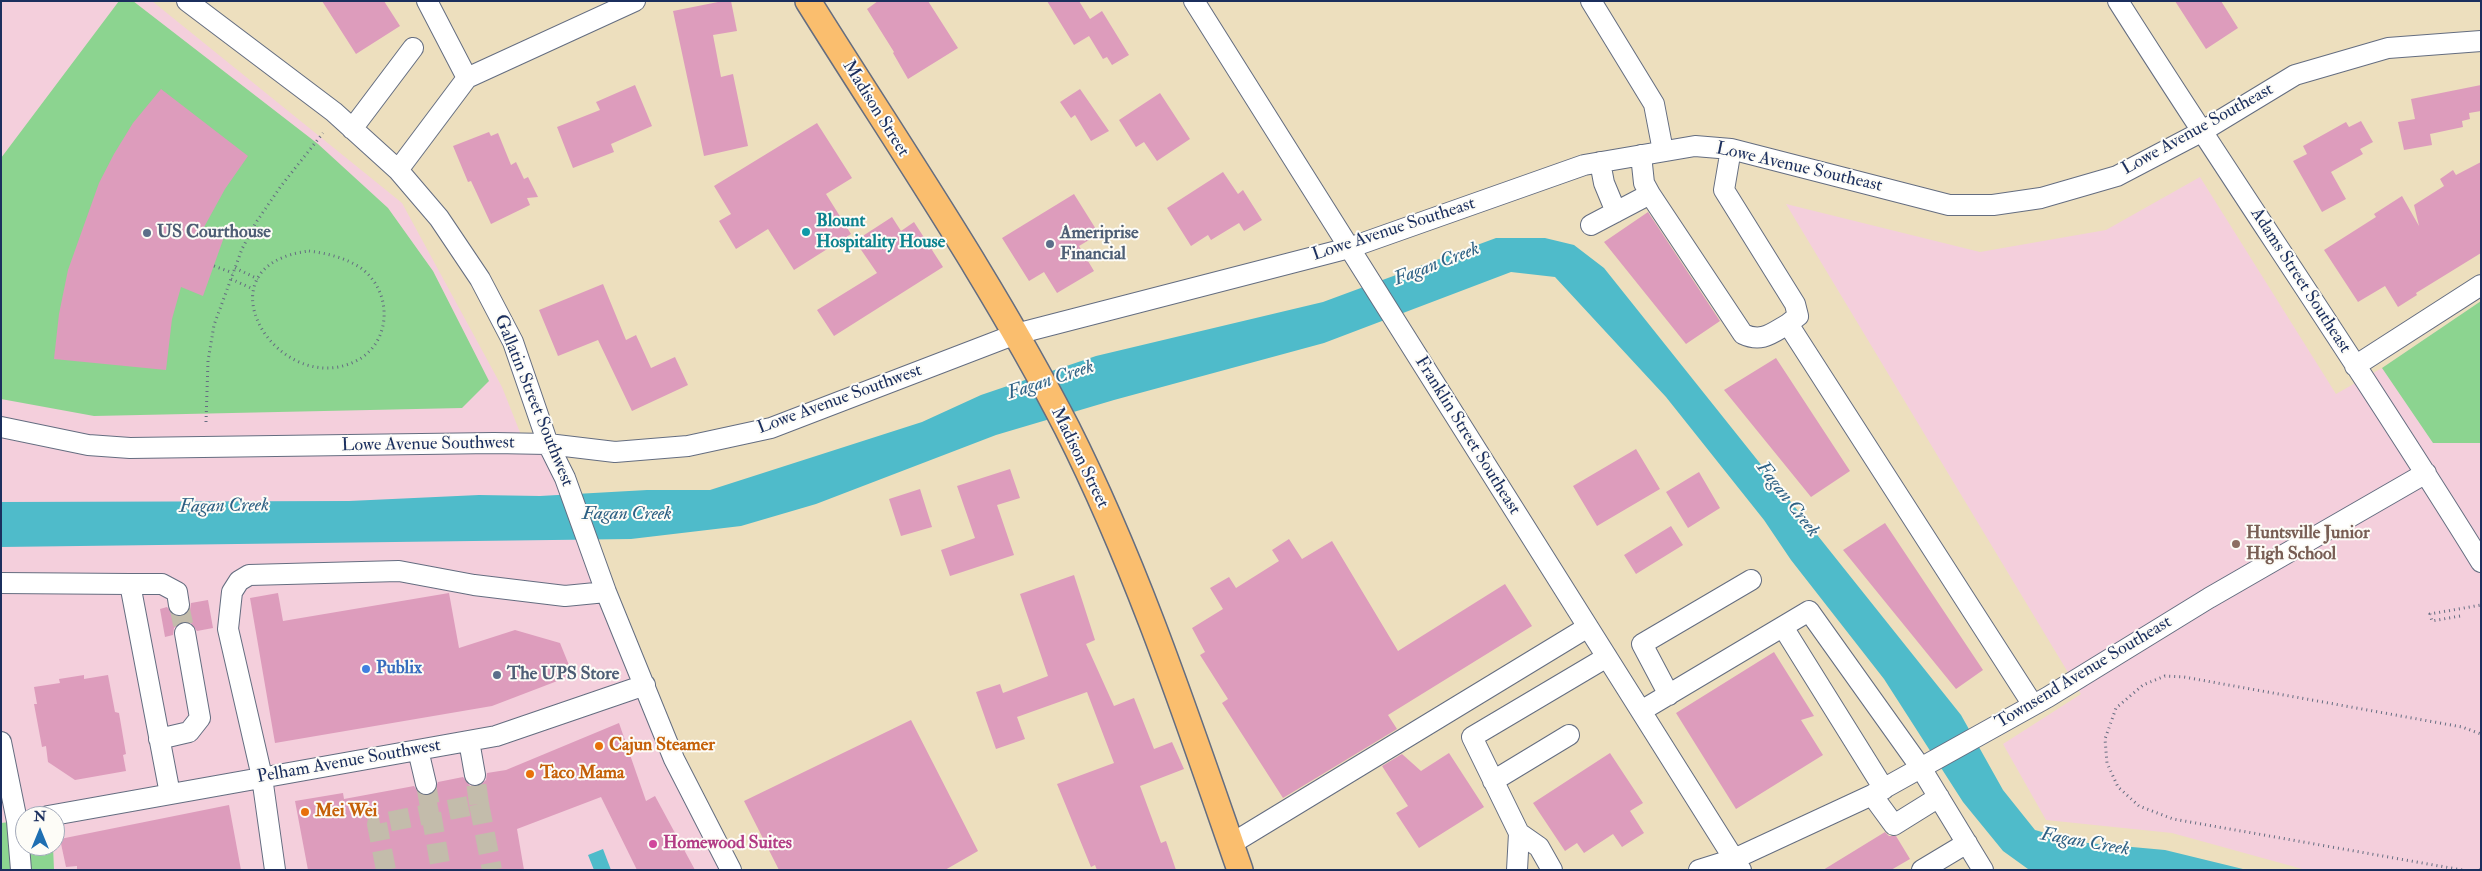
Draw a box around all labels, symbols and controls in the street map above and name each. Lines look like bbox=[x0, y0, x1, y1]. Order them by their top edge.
street label: Madison Street bbox=[837, 57, 913, 161]
street label: Lowe Avenue Southeast bbox=[2118, 79, 2278, 181]
street label: Lowe Avenue Southeast bbox=[1714, 138, 1884, 198]
street label: Lowe Avenue Southeast bbox=[1310, 193, 1478, 267]
street label: Adams Street Southeast bbox=[2245, 204, 2355, 358]
place label: Blount Hospitality House bbox=[816, 211, 945, 253]
place label: US Courthouse bbox=[157, 222, 271, 244]
place label: Ameriprise Financial bbox=[1060, 223, 1139, 266]
marker: Blount Hospitality House bbox=[800, 226, 812, 238]
marker: US Courthouse bbox=[141, 227, 153, 239]
marker: Ameriprise Financial bbox=[1044, 238, 1056, 250]
water label: Fagan Creek bbox=[1391, 238, 1483, 292]
street label: Gallatin Street Southwest bbox=[489, 312, 577, 490]
street label: Franklin Street Southeast bbox=[1409, 353, 1525, 519]
water label: Fagan Creek bbox=[1005, 356, 1097, 406]
street label: Lowe Avenue Southwest bbox=[755, 360, 925, 440]
street label: Madison Street bbox=[1045, 404, 1113, 512]
street label: Lowe Avenue Southwest bbox=[341, 433, 515, 457]
water label: Fagan Creek bbox=[1750, 458, 1824, 542]
water label: Fagan Creek bbox=[179, 495, 269, 519]
water label: Fagan Creek bbox=[582, 504, 672, 526]
place label: Huntsville Junior High School bbox=[2246, 523, 2370, 566]
marker: Huntsville Junior High School bbox=[2230, 538, 2242, 550]
street label: Townsend Avenue Southeast bbox=[1992, 612, 2176, 734]
place label: Publix bbox=[376, 658, 422, 680]
marker: Publix bbox=[360, 663, 372, 675]
place label: The UPS Store bbox=[507, 664, 619, 686]
marker: The UPS Store bbox=[491, 669, 503, 681]
street label: Pelham Avenue Southwest bbox=[255, 735, 443, 789]
place label: Cajun Steamer bbox=[609, 735, 715, 757]
marker: Cajun Steamer bbox=[593, 740, 605, 752]
place label: Taco Mama bbox=[540, 763, 624, 785]
marker: Taco Mama bbox=[524, 768, 536, 780]
place label: Mei Wei bbox=[315, 801, 377, 823]
north arrow bbox=[15, 806, 65, 856]
marker: Mei Wei bbox=[299, 806, 311, 818]
text: N bbox=[34, 808, 46, 825]
water label: Fagan Creek bbox=[2039, 824, 2131, 862]
place label: Homewood Suites bbox=[663, 833, 792, 855]
marker: Homewood Suites bbox=[647, 838, 659, 850]

